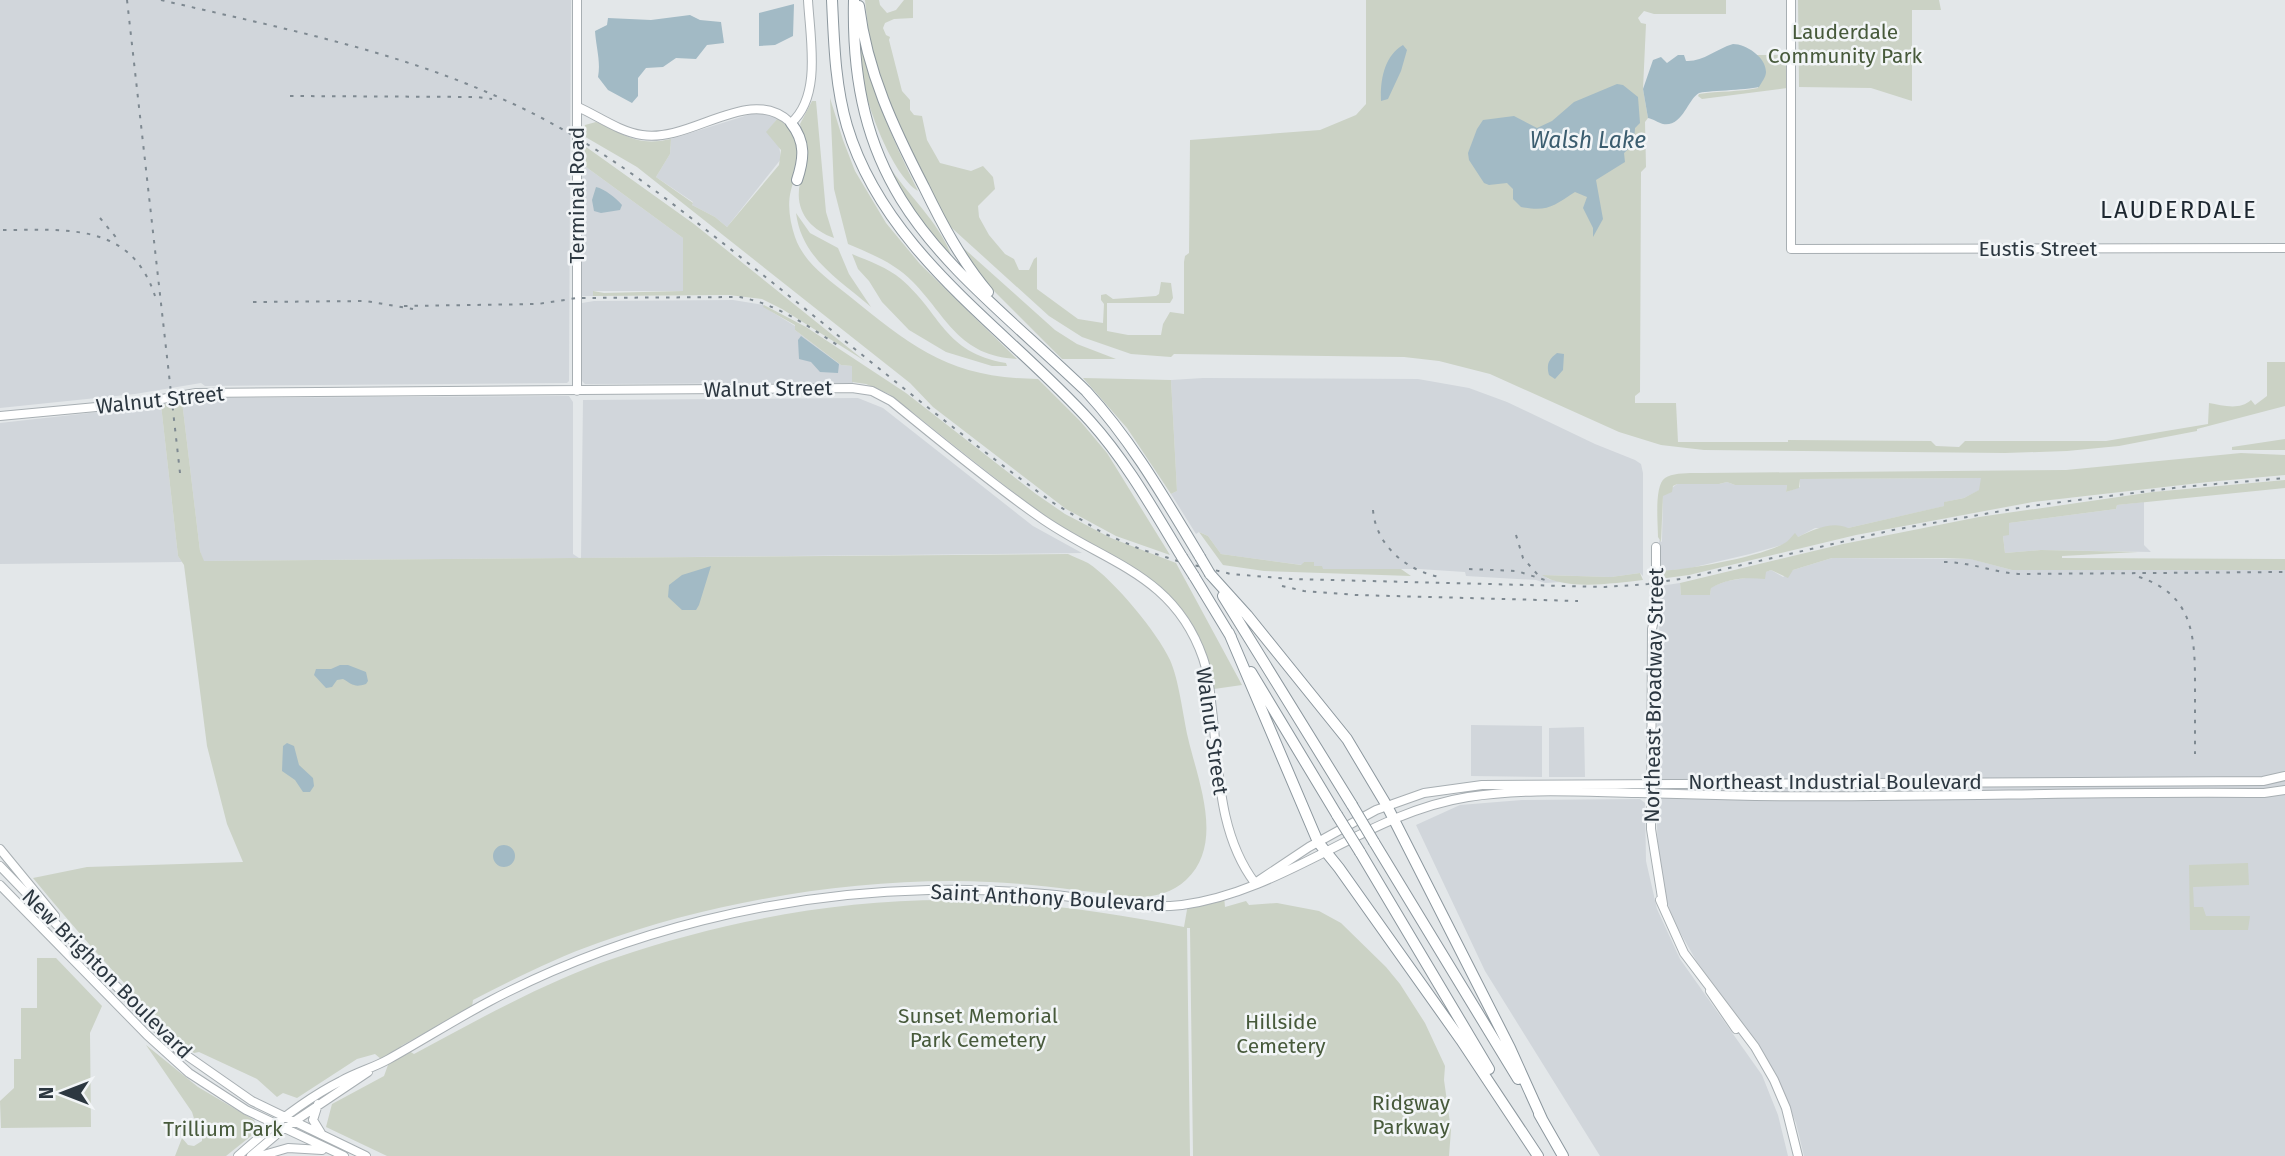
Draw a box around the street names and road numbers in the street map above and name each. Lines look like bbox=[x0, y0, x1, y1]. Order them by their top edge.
street label: Terminal Road bbox=[564, 127, 590, 263]
street label: Eustis Street bbox=[1979, 236, 2098, 262]
street label: Walnut Street bbox=[703, 375, 833, 403]
street label: Walnut Street bbox=[95, 380, 226, 420]
street label: Northeast Broadway Street bbox=[1639, 567, 1669, 823]
street label: Walnut Street bbox=[1190, 665, 1234, 797]
street label: Northeast Industrial Boulevard bbox=[1688, 769, 1982, 795]
street label: Saint Anthony Boulevard bbox=[930, 879, 1166, 917]
street label: New Brighton Boulevard bbox=[17, 884, 197, 1064]

